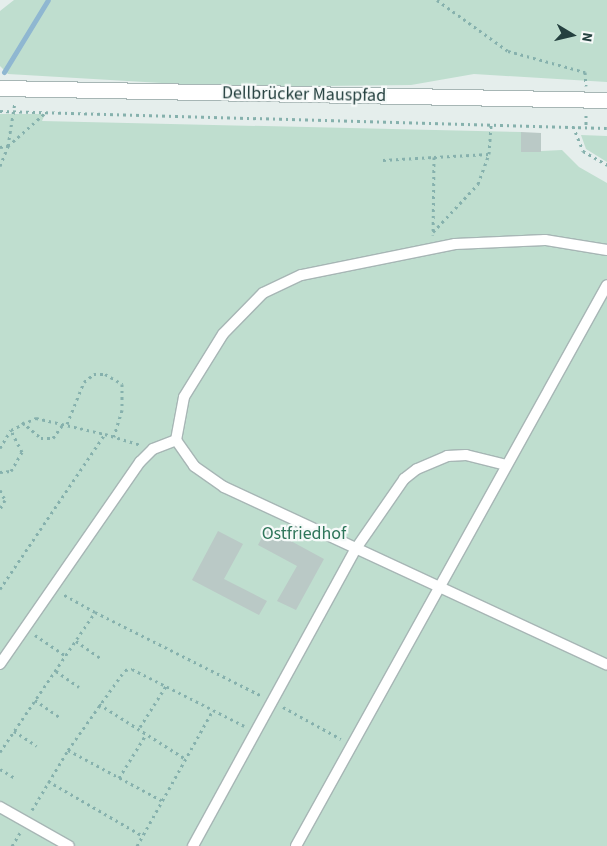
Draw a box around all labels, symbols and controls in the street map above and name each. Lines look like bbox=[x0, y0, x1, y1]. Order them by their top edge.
north arrow bbox=[547, 10, 597, 60]
text: N bbox=[576, 31, 597, 44]
street label: Dellbrücker Mauspfad bbox=[222, 83, 386, 107]
park label: Ostfriedhof bbox=[262, 523, 346, 545]

